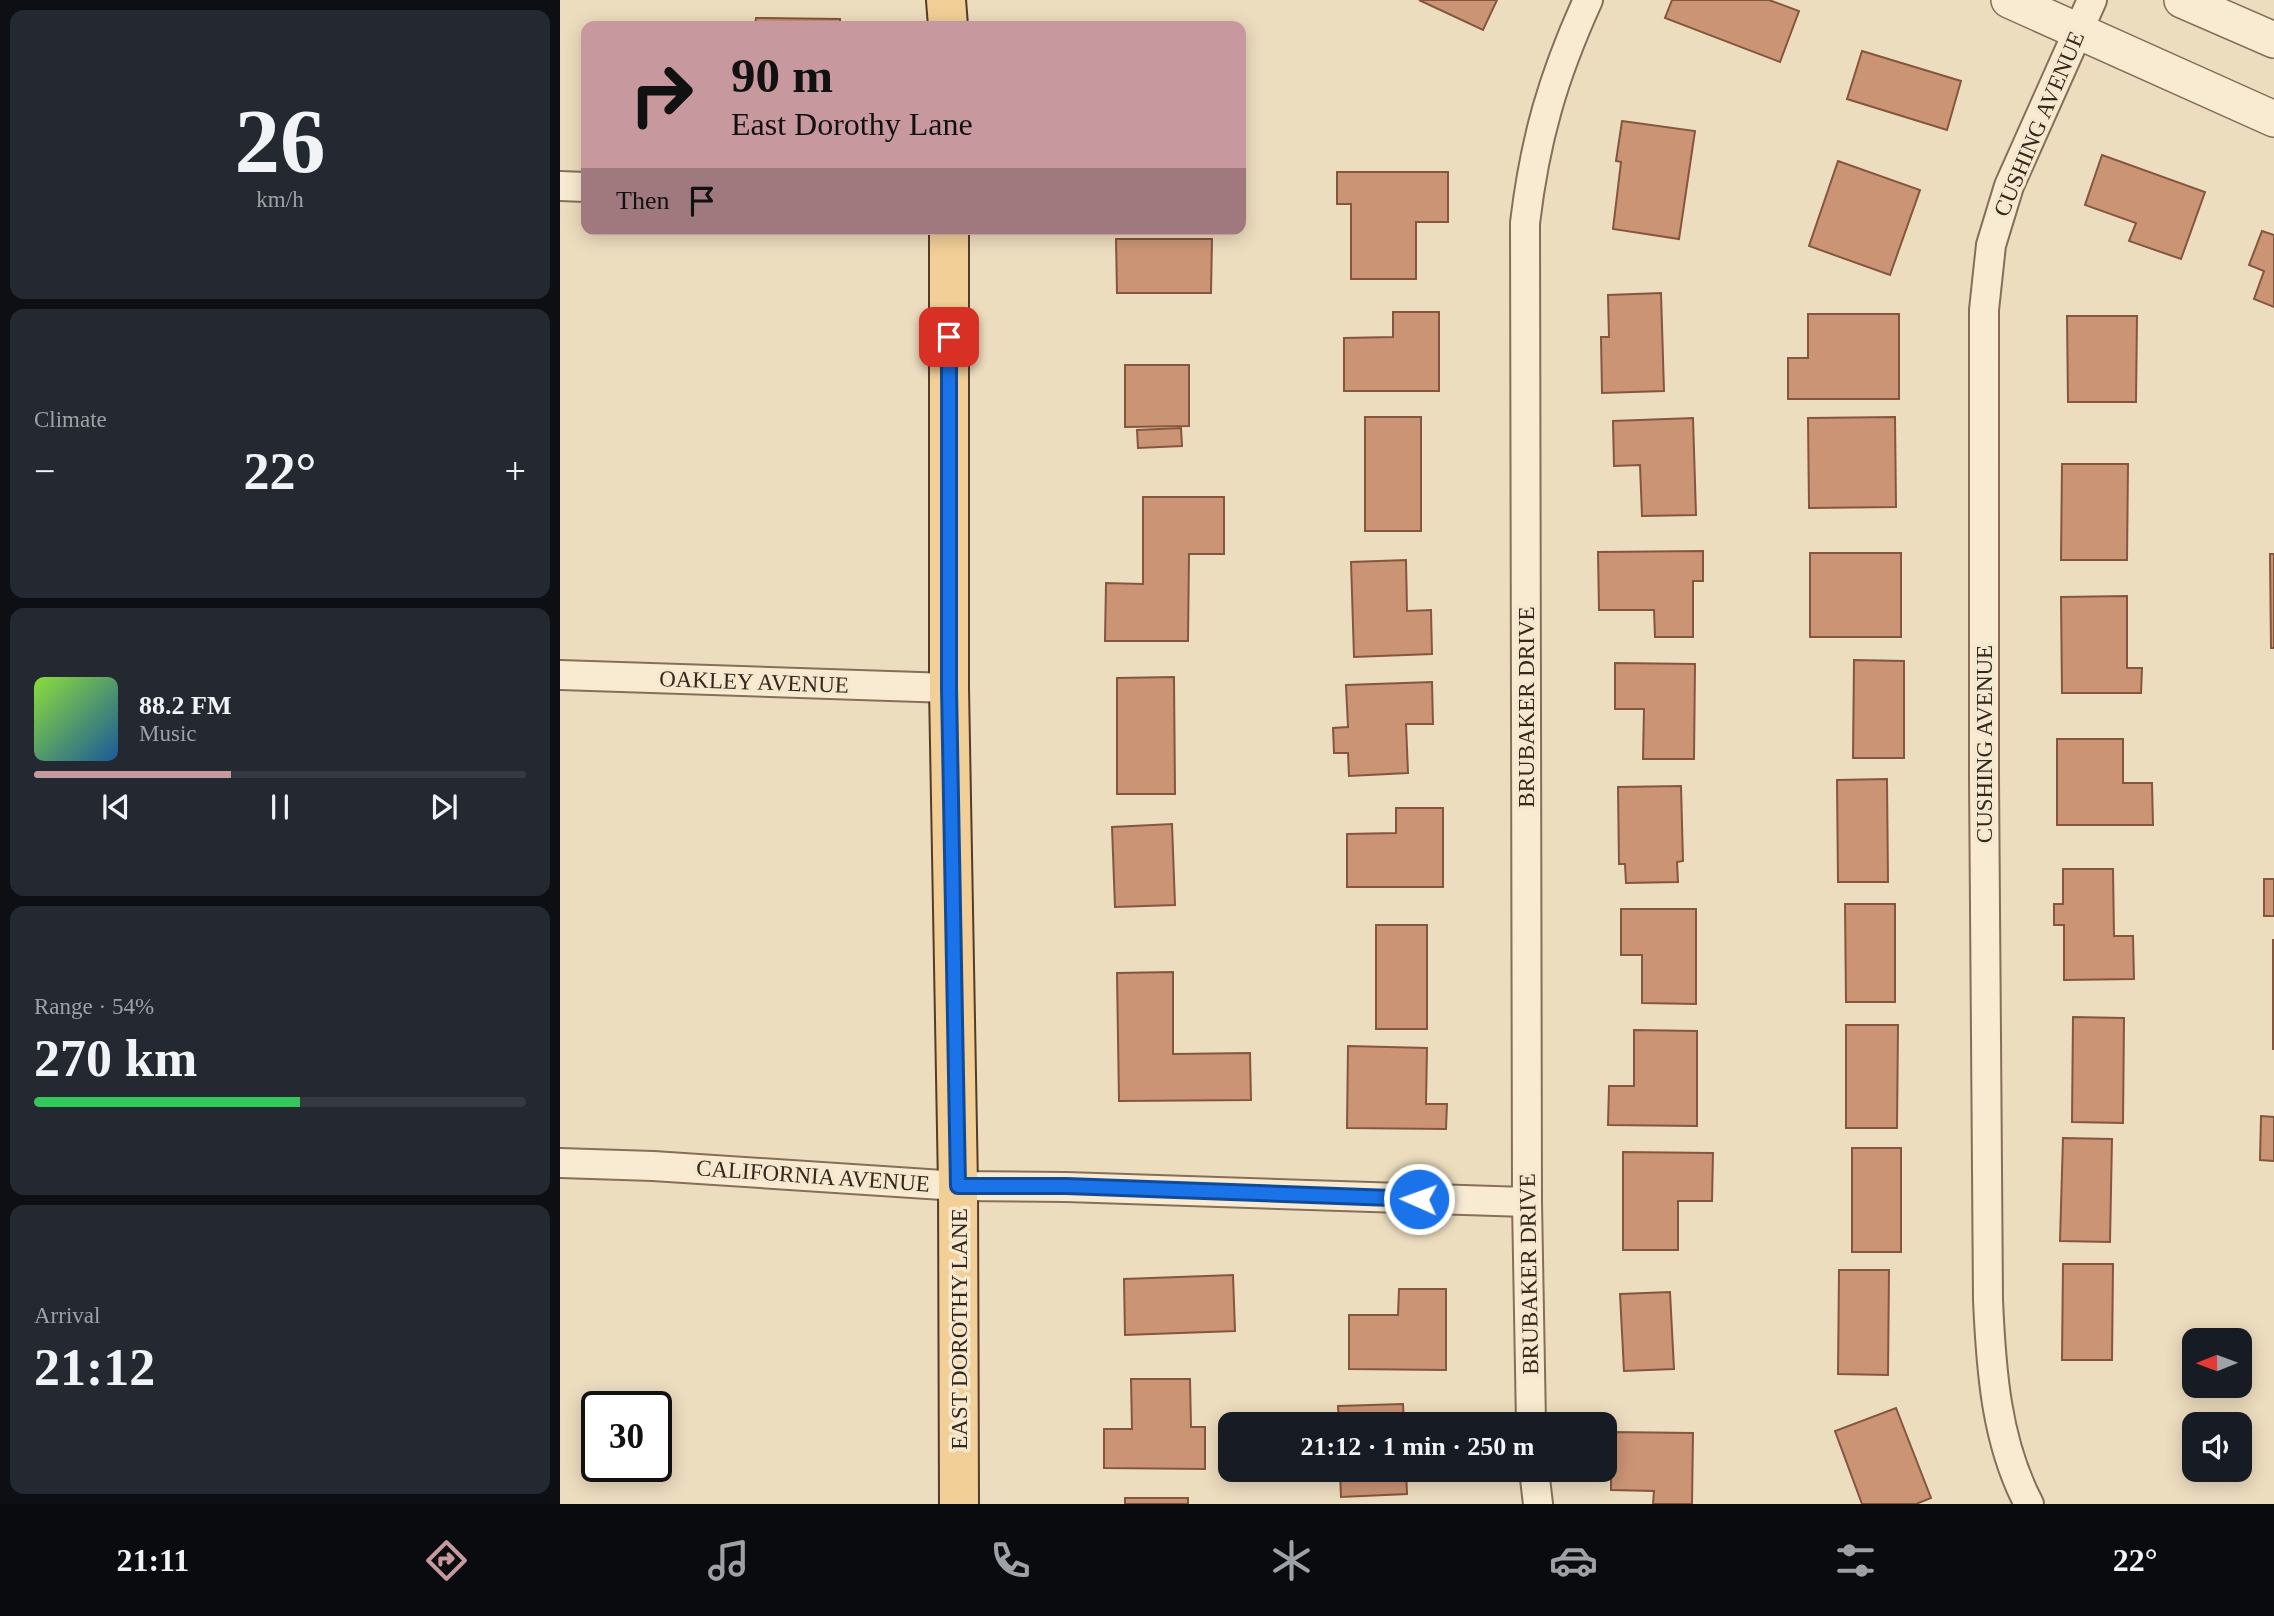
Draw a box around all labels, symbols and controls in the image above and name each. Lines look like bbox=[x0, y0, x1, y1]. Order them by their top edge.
street label: CUSHING AVENUE bbox=[1989, 28, 2089, 220]
text: 90 m bbox=[731, 48, 833, 103]
icon: right bbox=[616, 49, 707, 140]
text: 26 bbox=[235, 91, 326, 192]
text: East Dorothy Lane bbox=[731, 106, 973, 142]
icon: arrive bbox=[683, 182, 721, 220]
text: Then bbox=[616, 186, 669, 215]
text: km/h bbox=[256, 187, 304, 212]
pin bbox=[919, 307, 979, 367]
icon: arrive bbox=[930, 318, 968, 356]
text: Climate bbox=[34, 407, 107, 432]
text: 22° bbox=[244, 443, 316, 500]
text: − bbox=[34, 450, 55, 492]
text: + bbox=[505, 450, 526, 492]
street label: BRUBAKER DRIVE bbox=[1514, 606, 1539, 808]
street label: CUSHING AVENUE bbox=[1972, 645, 1997, 843]
street label: OAKLEY AVENUE bbox=[659, 666, 849, 698]
text: 88.2 FM bbox=[139, 691, 231, 720]
text: Music bbox=[139, 721, 197, 746]
icon: previous bbox=[97, 788, 135, 826]
icon: pause bbox=[261, 788, 299, 826]
icon: next bbox=[425, 788, 463, 826]
text: Range · 54% bbox=[34, 994, 154, 1019]
text: 270 km bbox=[34, 1030, 197, 1087]
street label: CALIFORNIA AVENUE bbox=[695, 1155, 931, 1197]
position arrow bbox=[1382, 1162, 1456, 1236]
street label: BRUBAKER DRIVE bbox=[1515, 1173, 1543, 1375]
street label: EAST DOROTHY LANE bbox=[947, 1208, 972, 1450]
text: Arrival bbox=[34, 1303, 100, 1328]
north arrow bbox=[2182, 1328, 2252, 1398]
map controls bbox=[2182, 1328, 2252, 1482]
text: 21:12 bbox=[34, 1339, 155, 1396]
speed limit sign: 30 bbox=[581, 1391, 672, 1482]
button: sound bbox=[2182, 1412, 2252, 1482]
text: 21:12 · 1 min · 250 m bbox=[1301, 1432, 1535, 1461]
icon: directions bbox=[422, 1536, 471, 1585]
icon: music bbox=[704, 1536, 753, 1585]
icon: phone bbox=[986, 1536, 1035, 1585]
icon: climate bbox=[1267, 1536, 1316, 1585]
icon: car bbox=[1549, 1536, 1598, 1585]
icon: filters bbox=[1831, 1536, 1880, 1585]
text: 21:11 bbox=[116, 1542, 189, 1578]
text: 22° bbox=[2113, 1542, 2158, 1578]

